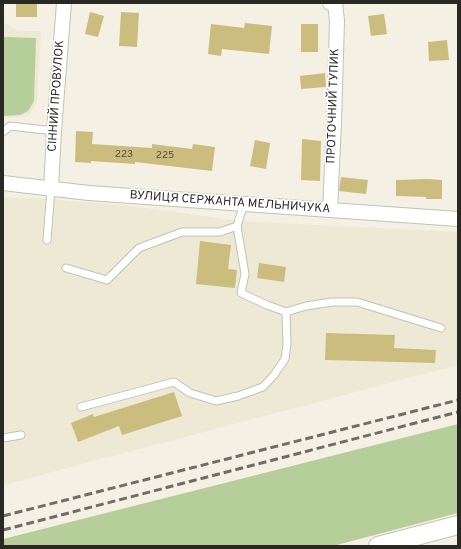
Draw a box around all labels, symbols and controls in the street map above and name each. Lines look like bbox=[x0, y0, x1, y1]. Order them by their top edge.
street label: СІННИЙ ПРОВУЛОК bbox=[46, 40, 68, 152]
street label: ПРОТОЧНИЙ ТУПИК bbox=[325, 48, 343, 164]
house number: 223 bbox=[115, 149, 133, 161]
house number: 225 bbox=[156, 150, 174, 162]
street label: ВУЛИЦЯ СЕРЖАНТА МЕЛЬНИЧУКА bbox=[129, 189, 331, 217]

